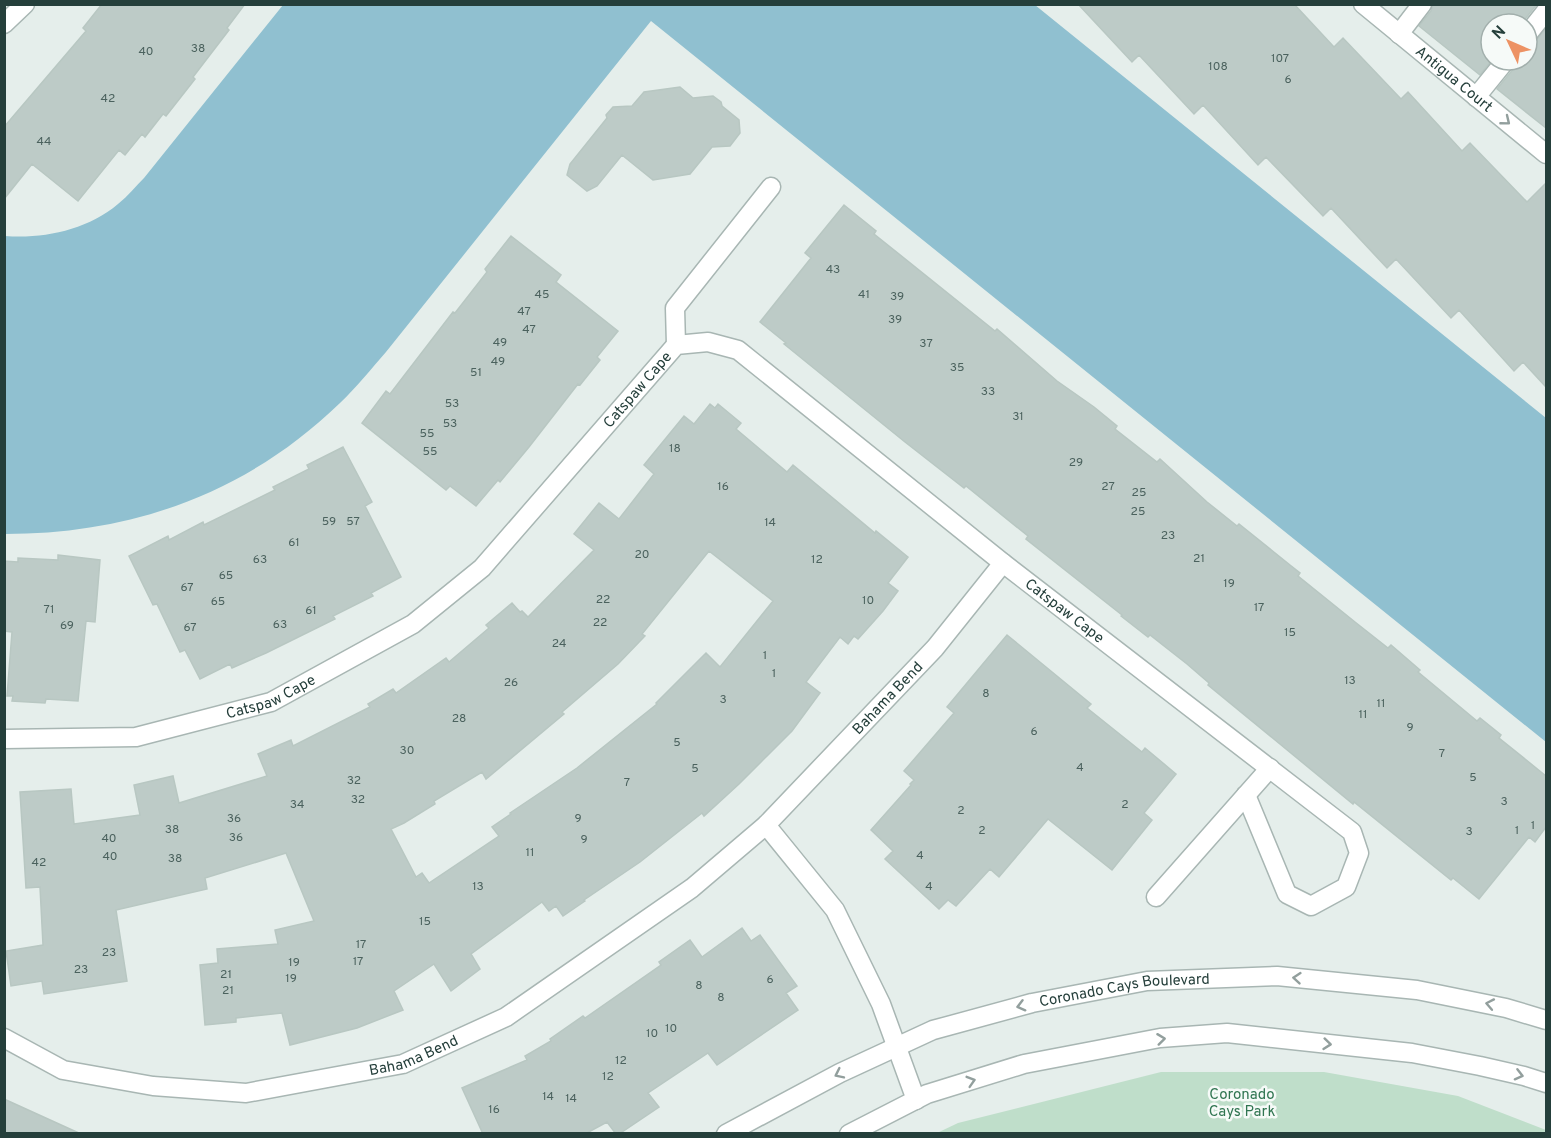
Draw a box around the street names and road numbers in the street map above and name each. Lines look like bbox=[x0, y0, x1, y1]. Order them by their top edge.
street label: Antigua Court bbox=[1411, 43, 1496, 117]
street label: Catspaw Cape bbox=[600, 348, 677, 433]
street label: Catspaw Cape bbox=[1020, 575, 1107, 648]
street label: Bahama Bend bbox=[849, 658, 928, 739]
street label: Catspaw Cape bbox=[224, 671, 319, 724]
street label: Coronado Cays Boulevard bbox=[1038, 971, 1210, 1012]
street label: Bahama Bend bbox=[368, 1032, 462, 1081]

